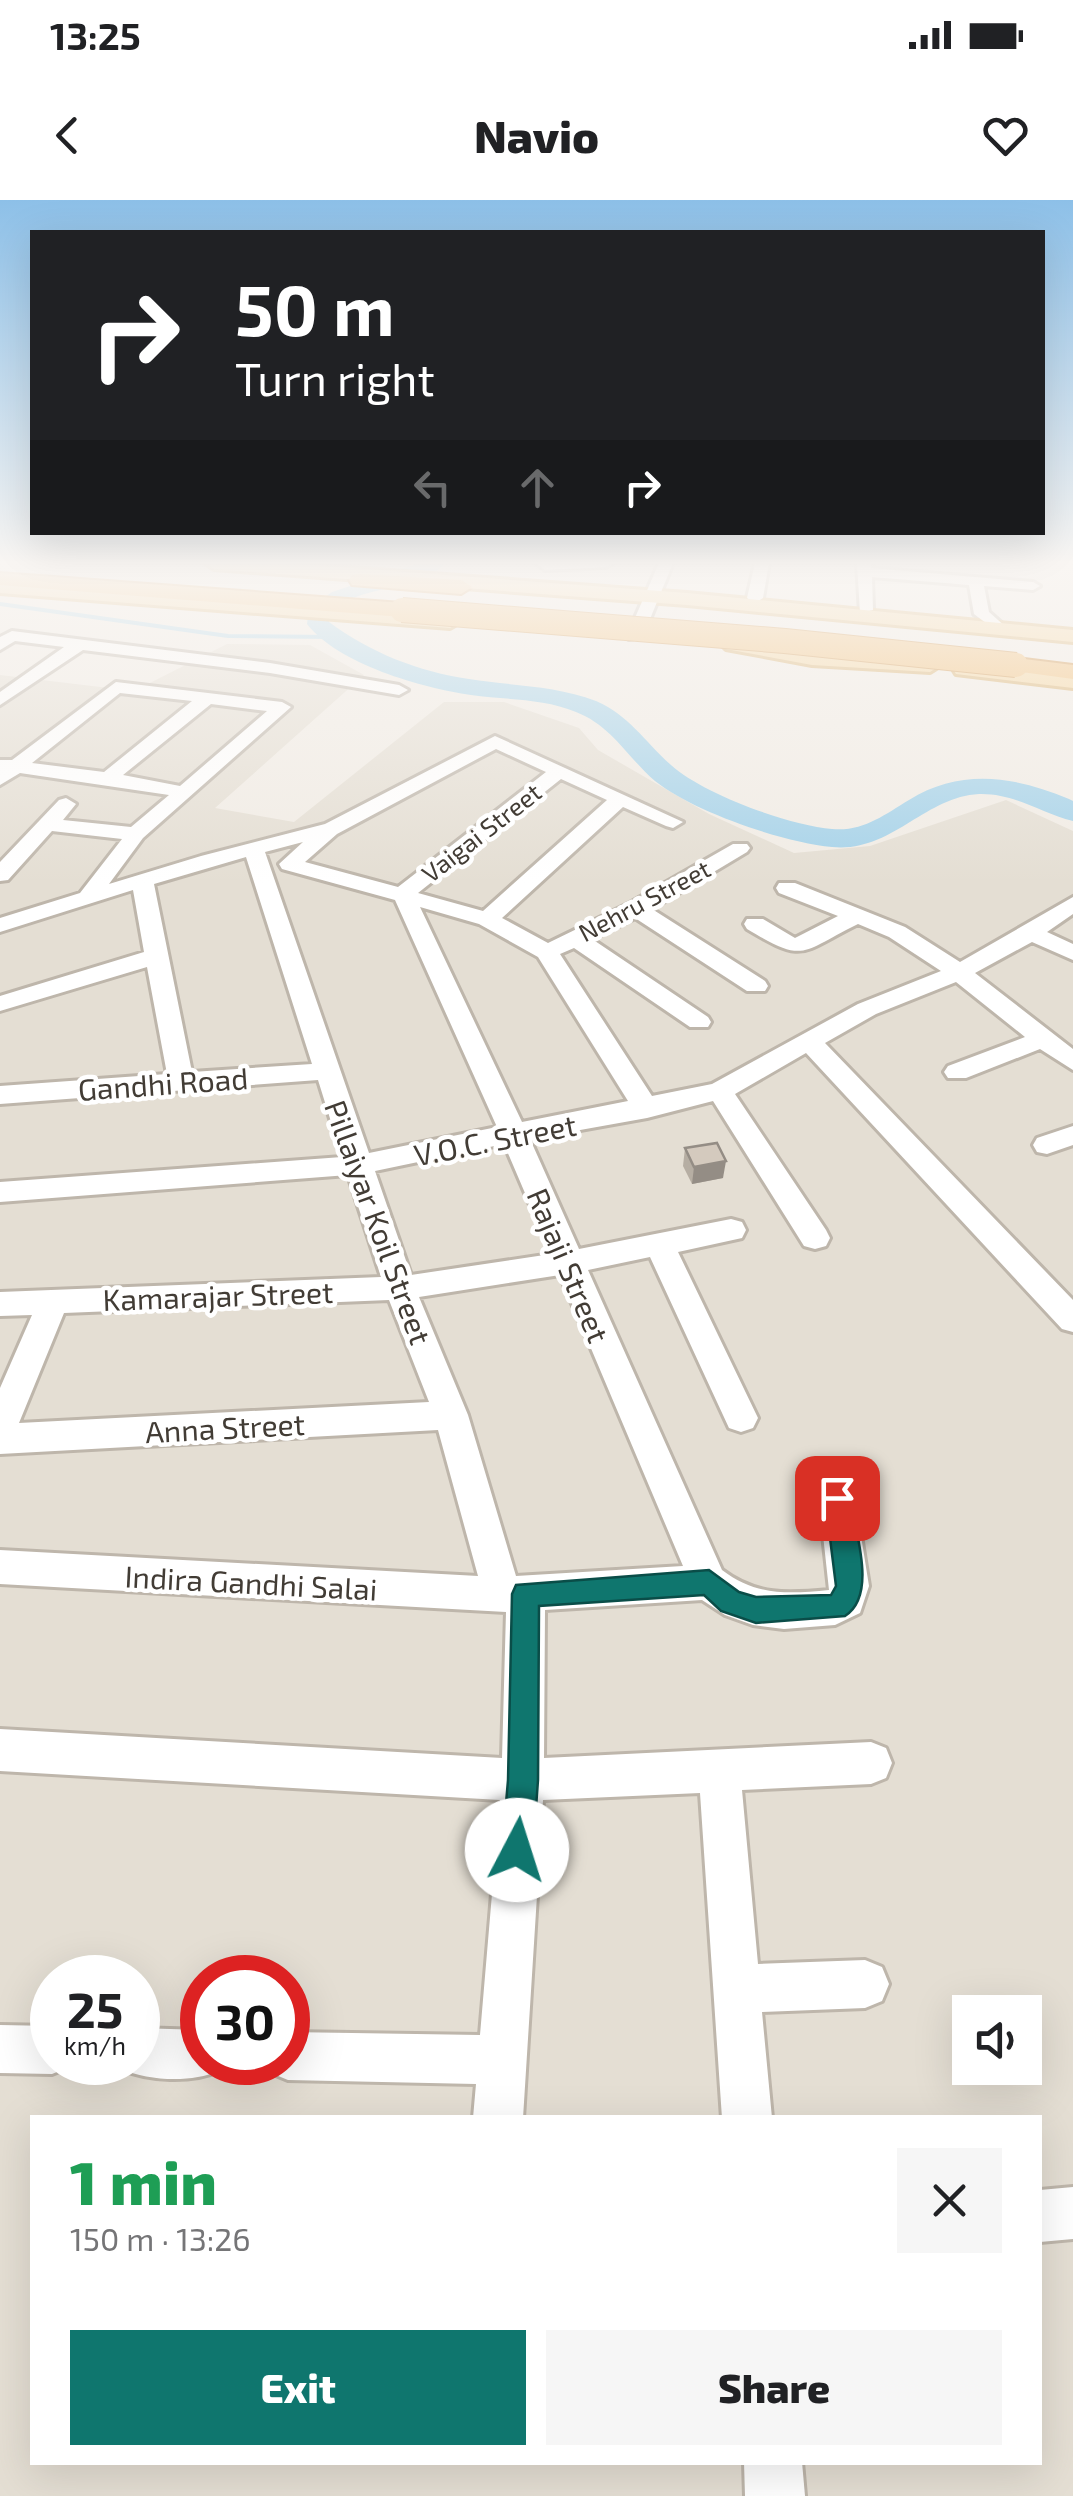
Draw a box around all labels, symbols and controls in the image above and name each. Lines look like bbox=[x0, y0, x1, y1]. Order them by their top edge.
text: 13:25 bbox=[50, 12, 141, 58]
icon: back bbox=[40, 108, 95, 163]
text: Navio bbox=[474, 108, 599, 162]
icon: heart bbox=[978, 108, 1033, 163]
text: 50 m bbox=[235, 266, 395, 350]
icon: right bbox=[70, 270, 200, 400]
text: Turn right bbox=[235, 351, 435, 405]
icon: left bbox=[405, 460, 460, 515]
icon: ahead bbox=[510, 460, 565, 515]
icon: right bbox=[615, 460, 670, 515]
street label: Vaigai Street bbox=[415, 776, 547, 888]
street label: Nehru Street bbox=[573, 853, 715, 947]
street label: Gandhi Road bbox=[77, 1059, 249, 1107]
street label: Pillaiyar Koil Street bbox=[318, 1095, 440, 1349]
street label: V.O.C. Street bbox=[411, 1106, 579, 1172]
street label: Rajaji Street bbox=[520, 1182, 618, 1348]
street label: Kamarajar Street bbox=[102, 1273, 334, 1317]
street label: Anna Street bbox=[144, 1405, 306, 1449]
pin bbox=[795, 1456, 880, 1541]
icon: arrive bbox=[810, 1471, 865, 1526]
street label: Indira Gandhi Salai bbox=[124, 1557, 378, 1607]
position arrow bbox=[465, 1798, 569, 1902]
speed limit sign: 30 bbox=[180, 1955, 310, 2085]
text: 25 bbox=[67, 1978, 123, 2038]
map controls bbox=[952, 1995, 1042, 2085]
button: sound bbox=[952, 1995, 1042, 2085]
text: km/h bbox=[64, 2030, 126, 2060]
text: 1 min bbox=[70, 2145, 217, 2217]
button: close bbox=[897, 2148, 1002, 2253]
text: 150 m · 13:26 bbox=[70, 2219, 251, 2257]
button: Exit bbox=[70, 2330, 526, 2445]
button: Share bbox=[546, 2330, 1002, 2445]

